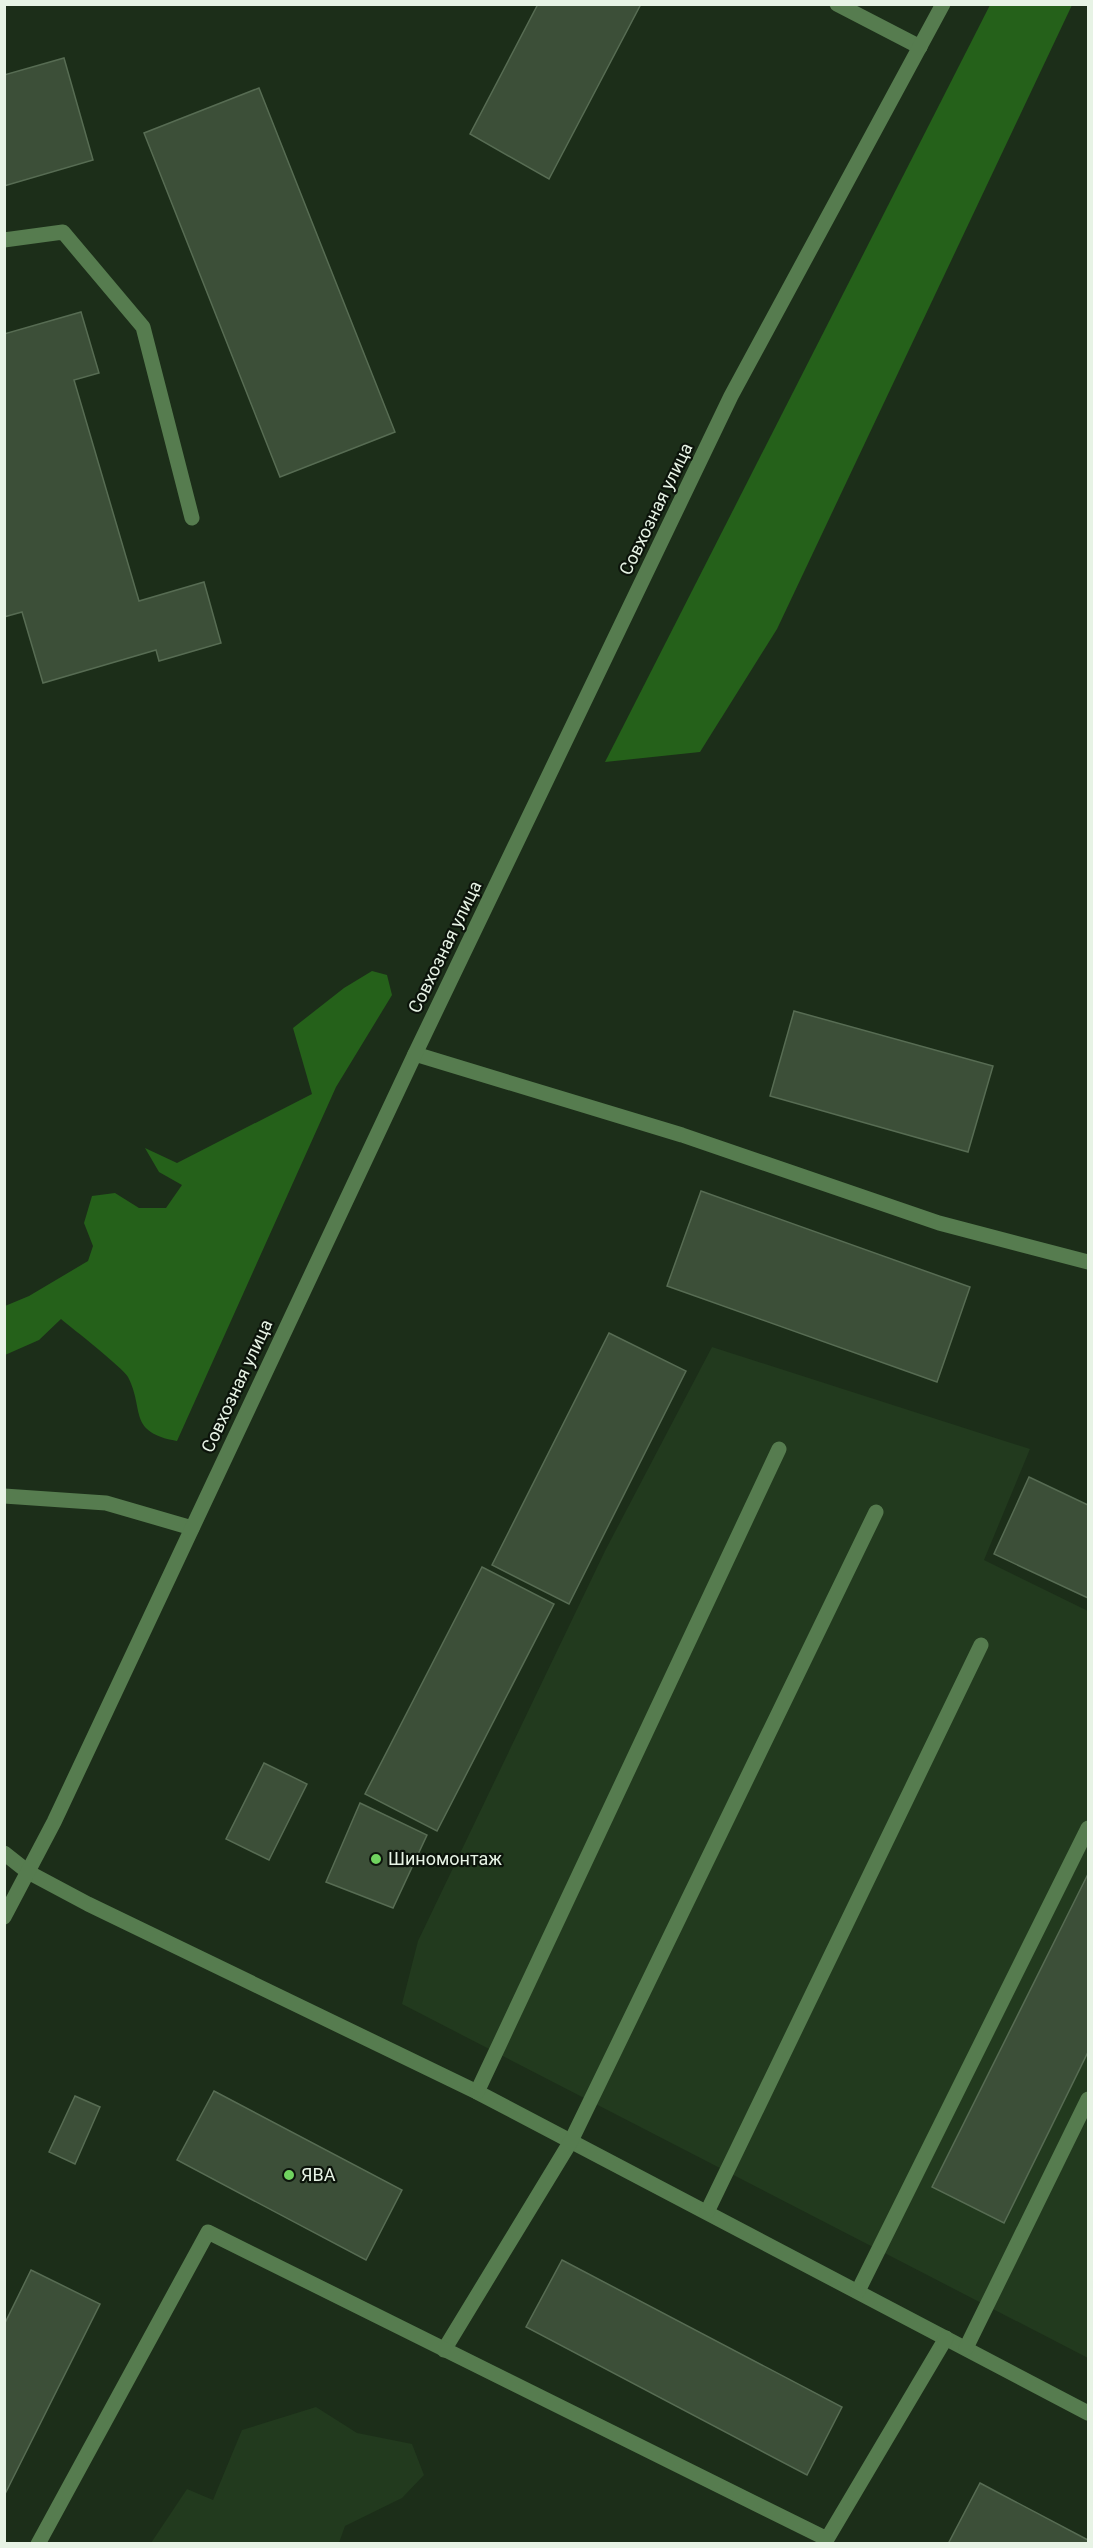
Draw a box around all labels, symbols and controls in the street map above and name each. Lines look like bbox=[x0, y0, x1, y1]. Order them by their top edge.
street label: Совхозная улица bbox=[614, 439, 697, 578]
street label: Совхозная улица bbox=[403, 877, 486, 1016]
street label: Совхозная улица bbox=[197, 1316, 277, 1456]
place label: Шиномонтаж bbox=[388, 1848, 502, 1869]
marker: Шиномонтаж bbox=[369, 1852, 383, 1866]
place label: ЯВА bbox=[301, 2164, 336, 2185]
marker: ЯВА bbox=[282, 2168, 296, 2182]

